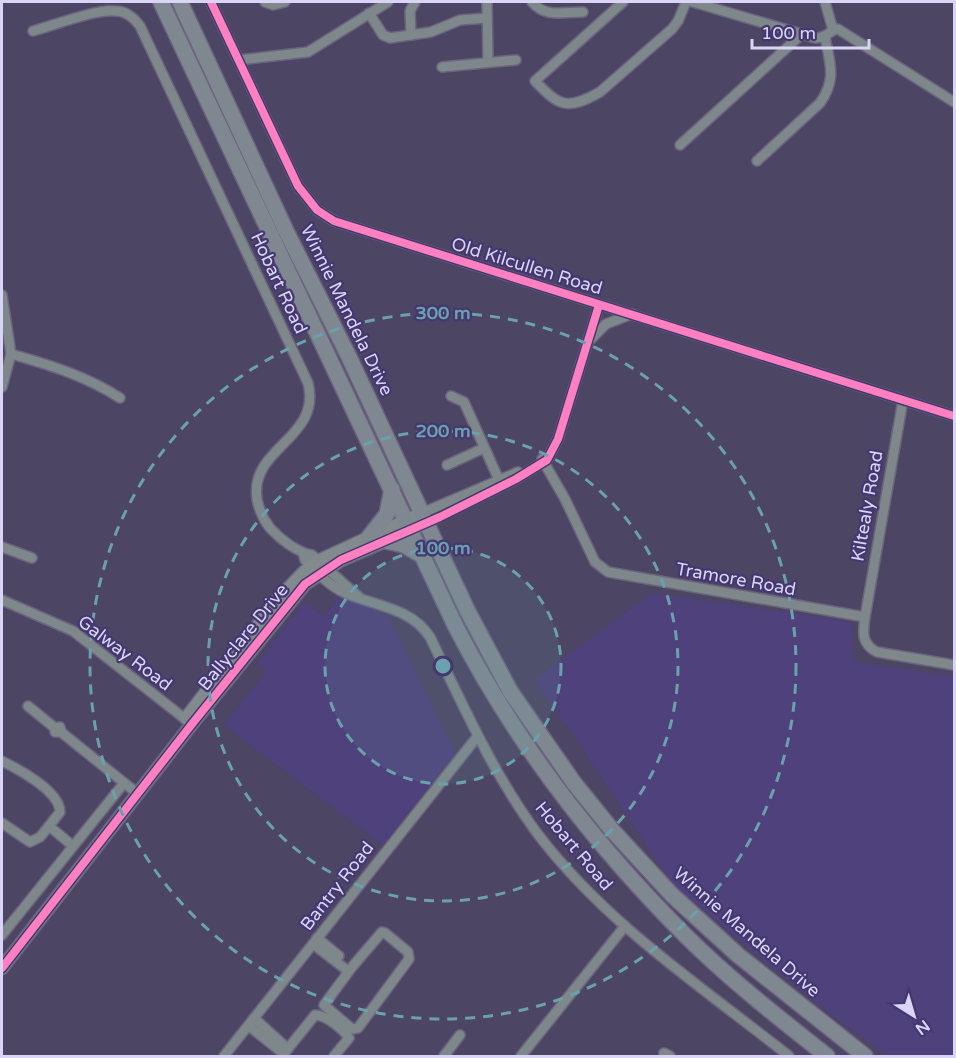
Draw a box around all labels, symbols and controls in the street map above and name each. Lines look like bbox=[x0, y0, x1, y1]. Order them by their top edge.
scale bar bbox=[752, 12, 869, 50]
text: 100 m bbox=[761, 22, 816, 44]
street label: Winnie Mandela Drive bbox=[296, 221, 398, 399]
street label: Hobart Road bbox=[246, 229, 312, 337]
street label: Old Kilcullen Road bbox=[449, 233, 605, 299]
text: 300 m bbox=[415, 302, 471, 324]
text: 200 m bbox=[415, 420, 471, 442]
street label: Kiltealy Road bbox=[846, 449, 888, 563]
text: 100 m bbox=[415, 537, 471, 559]
street label: Tramore Road bbox=[674, 558, 798, 600]
street label: Ballyclare Drive bbox=[193, 579, 293, 695]
street label: Galway Road bbox=[74, 611, 176, 695]
centre of rings bbox=[433, 656, 453, 676]
street label: Hobart Road bbox=[530, 797, 618, 895]
street label: Bantry Road bbox=[295, 837, 379, 935]
street label: Winnie Mandela Drive bbox=[669, 862, 825, 1002]
north arrow bbox=[884, 986, 944, 1046]
text: N bbox=[911, 1015, 934, 1039]

